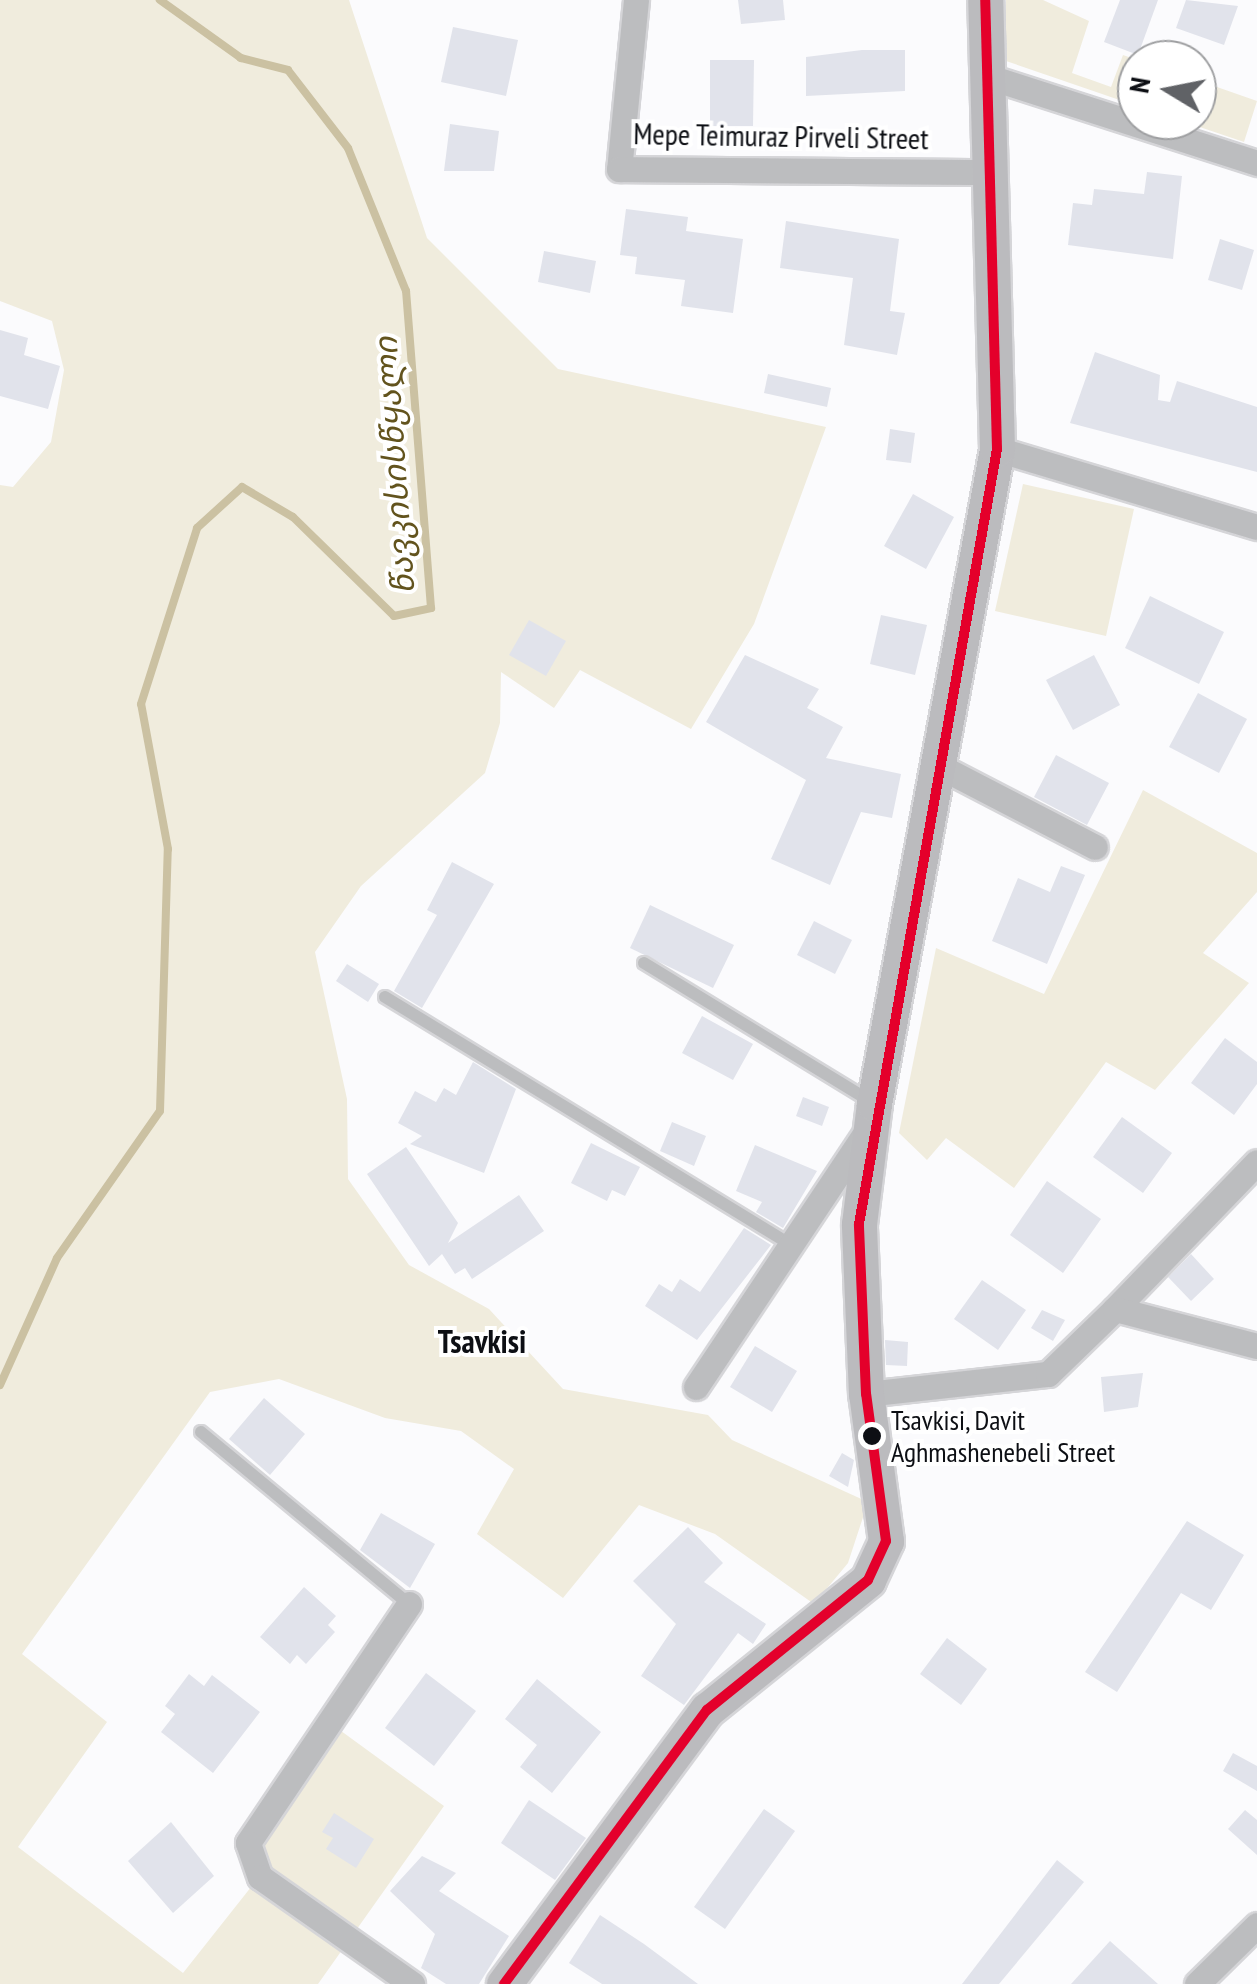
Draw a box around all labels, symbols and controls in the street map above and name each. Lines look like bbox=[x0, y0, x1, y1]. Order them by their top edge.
north arrow bbox=[1117, 40, 1217, 140]
text: N bbox=[1119, 74, 1158, 96]
street label: Mepe Teimuraz Pirveli Street bbox=[632, 115, 930, 157]
water label: წავკისისწყალი bbox=[366, 336, 422, 596]
district label: Tsavkisi bbox=[438, 1322, 526, 1360]
place label: Tsavkisi, Davit Aghmashenebeli Street bbox=[891, 1403, 1115, 1469]
marker: Tsavkisi, Davit Aghmashenebeli Street bbox=[862, 1426, 882, 1446]

